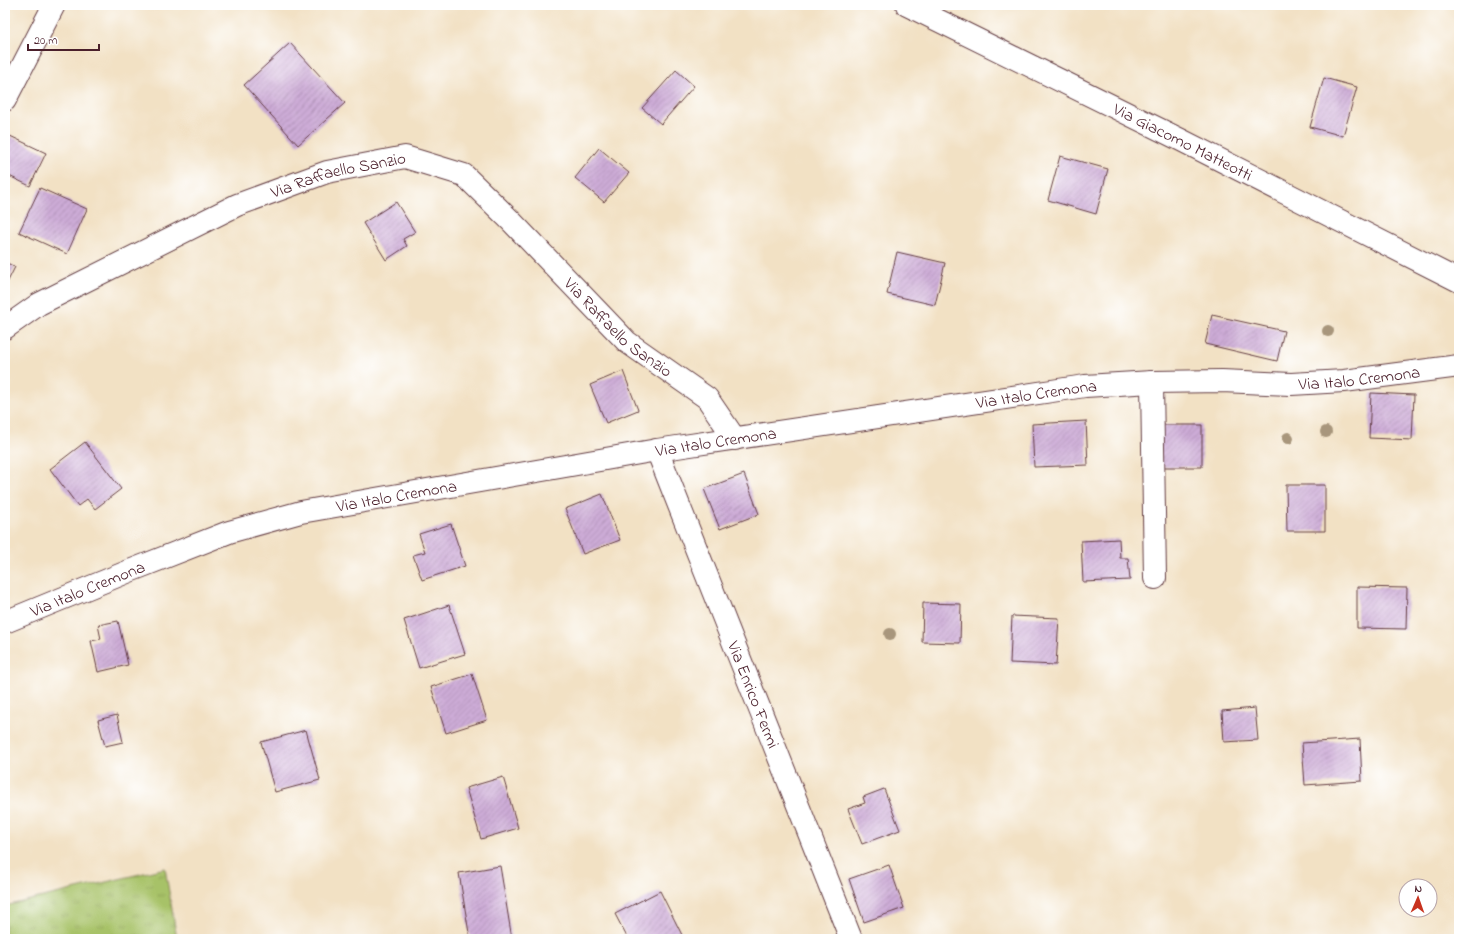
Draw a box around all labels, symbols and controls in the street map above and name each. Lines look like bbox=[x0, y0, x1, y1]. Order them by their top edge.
scale bar bbox=[28, 26, 99, 52]
text: 20 m bbox=[34, 32, 57, 50]
street label: Via Giacomo Matteotti bbox=[1108, 97, 1256, 188]
street label: Via Raffaello Sanzio bbox=[266, 146, 408, 206]
street label: Via Raffaello Sanzio bbox=[557, 272, 677, 384]
street label: Via Italo Cremona bbox=[1297, 360, 1422, 398]
street label: Via Italo Cremona bbox=[973, 374, 1098, 416]
street label: Via Italo Cremona bbox=[653, 421, 778, 464]
street label: Via Italo Cremona bbox=[333, 474, 459, 520]
street label: Via Italo Cremona bbox=[26, 555, 149, 625]
street label: Via Enrico Fermi bbox=[720, 637, 785, 752]
north arrow bbox=[1398, 878, 1438, 918]
text: N bbox=[1414, 881, 1422, 897]

